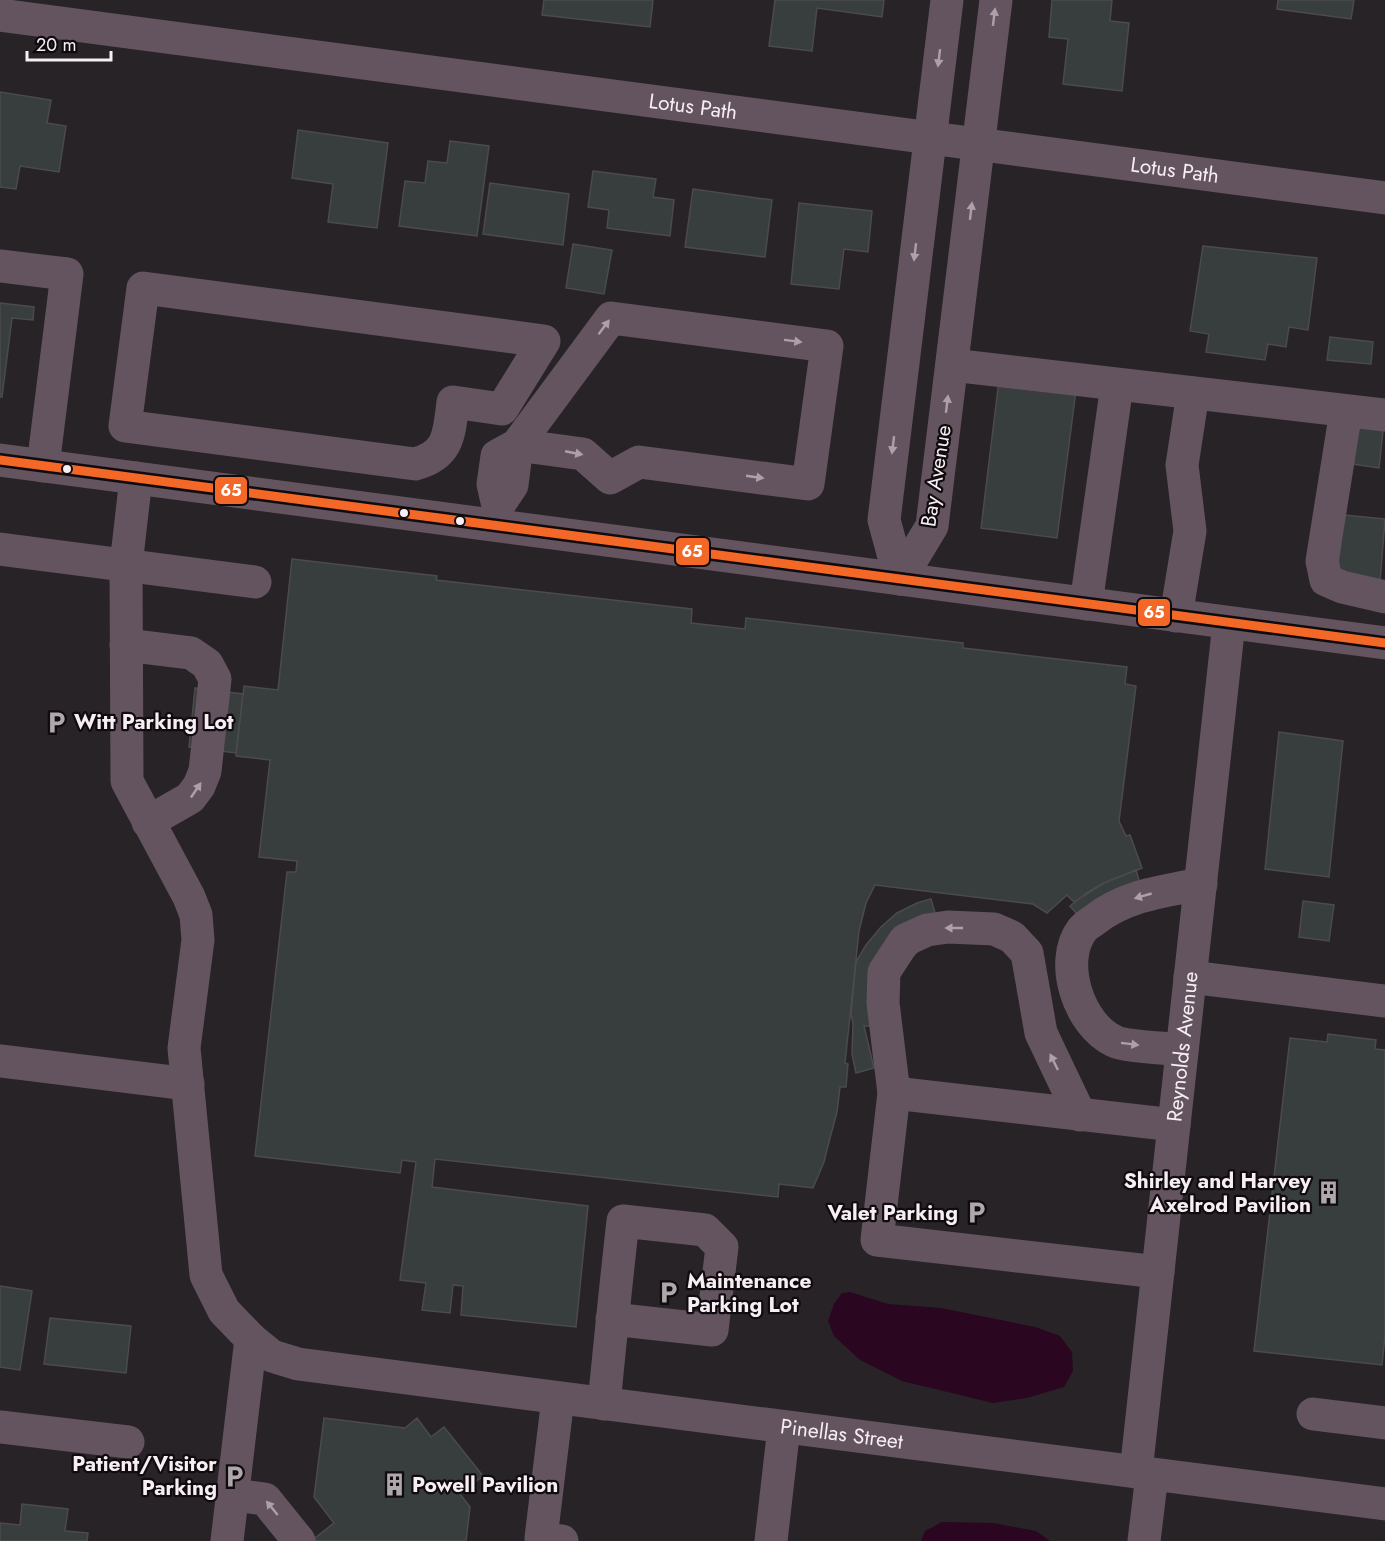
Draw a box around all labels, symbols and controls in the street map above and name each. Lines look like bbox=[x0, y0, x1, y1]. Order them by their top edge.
one-way arrow bbox=[989, 8, 999, 27]
scale bar bbox=[27, 24, 111, 62]
text: 20 m bbox=[36, 32, 76, 58]
one-way arrow bbox=[934, 49, 944, 68]
street label: Lotus Path bbox=[647, 86, 739, 127]
street label: Lotus Path bbox=[1129, 150, 1221, 191]
one-way arrow bbox=[966, 201, 976, 220]
one-way arrow bbox=[911, 242, 920, 261]
one-way arrow bbox=[598, 320, 610, 335]
one-way arrow bbox=[784, 337, 803, 346]
one-way arrow bbox=[942, 395, 952, 414]
street label: Bay Avenue bbox=[913, 423, 959, 529]
one-way arrow bbox=[888, 436, 898, 455]
one-way arrow bbox=[565, 449, 584, 458]
unlabelled marker bbox=[61, 463, 73, 475]
one-way arrow bbox=[746, 473, 765, 482]
line badge: 65 bbox=[214, 476, 248, 505]
text: 65 bbox=[220, 479, 242, 502]
unlabelled marker bbox=[398, 507, 410, 519]
unlabelled marker bbox=[454, 515, 466, 527]
line badge: 65 bbox=[675, 537, 710, 566]
text: 65 bbox=[681, 540, 703, 563]
line badge: 65 bbox=[1137, 598, 1171, 627]
text: 65 bbox=[1143, 601, 1165, 624]
place label: Witt Parking Lot bbox=[74, 707, 234, 737]
parking icon: Witt Parking Lot bbox=[43, 709, 69, 735]
one-way arrow bbox=[190, 781, 201, 798]
one-way arrow bbox=[1134, 892, 1152, 901]
one-way arrow bbox=[945, 923, 964, 933]
street label: Reynolds Avenue bbox=[1159, 970, 1206, 1123]
one-way arrow bbox=[1120, 1039, 1139, 1049]
one-way arrow bbox=[1049, 1054, 1058, 1071]
place label: Shirley and Harvey Axelrod Pavilion bbox=[1124, 1166, 1312, 1220]
building icon: Shirley and Harvey Axelrod Pavilion bbox=[1316, 1180, 1342, 1206]
place label: Valet Parking bbox=[826, 1198, 958, 1228]
parking icon: Valet Parking bbox=[963, 1200, 989, 1226]
place label: Maintenance Parking Lot bbox=[687, 1266, 812, 1320]
parking icon: Maintenance Parking Lot bbox=[656, 1280, 682, 1306]
street label: Pinellas Street bbox=[778, 1411, 905, 1457]
place label: Patient/Visitor Parking bbox=[72, 1449, 217, 1503]
parking icon: Patient/Visitor Parking bbox=[222, 1463, 248, 1489]
place label: Powell Pavilion bbox=[412, 1470, 558, 1500]
building icon: Powell Pavilion bbox=[381, 1472, 407, 1498]
one-way arrow bbox=[266, 1500, 278, 1515]

